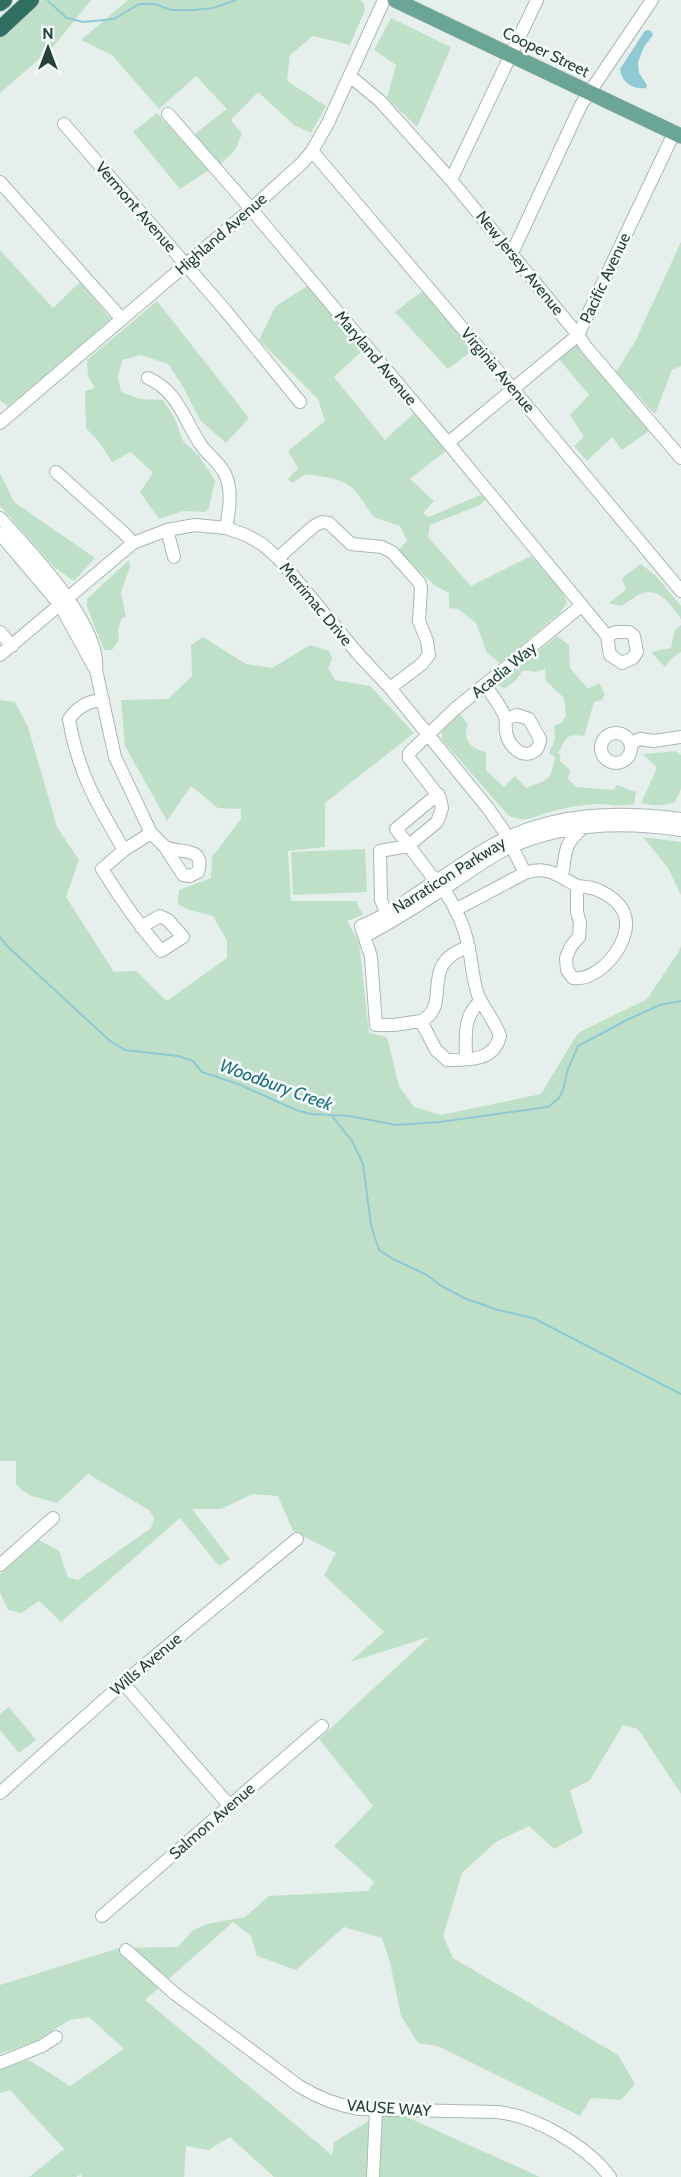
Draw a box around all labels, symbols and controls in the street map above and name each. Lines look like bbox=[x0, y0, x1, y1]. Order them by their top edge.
north arrow bbox=[18, 18, 78, 78]
street label: Cooper Street bbox=[500, 23, 593, 81]
text: N bbox=[42, 24, 54, 43]
street label: Vermont Avenue bbox=[92, 158, 180, 256]
street label: Highland Avenue bbox=[171, 189, 271, 279]
street label: New Jersey Avenue bbox=[472, 207, 568, 319]
street label: Pacific Avenue bbox=[576, 230, 634, 326]
street label: Maryland Avenue bbox=[331, 307, 421, 409]
street label: Virginia Avenue bbox=[457, 324, 539, 416]
street label: Merrimac Drive bbox=[276, 558, 356, 650]
street label: Acadia Way bbox=[468, 638, 540, 702]
street label: Narraticon Parkway bbox=[389, 833, 509, 917]
water label: Woodbury Creek bbox=[216, 1054, 337, 1116]
street label: Wills Avenue bbox=[107, 1629, 185, 1699]
street label: Salmon Avenue bbox=[165, 1779, 259, 1863]
street label: VAUSE WAY bbox=[346, 2096, 433, 2120]

